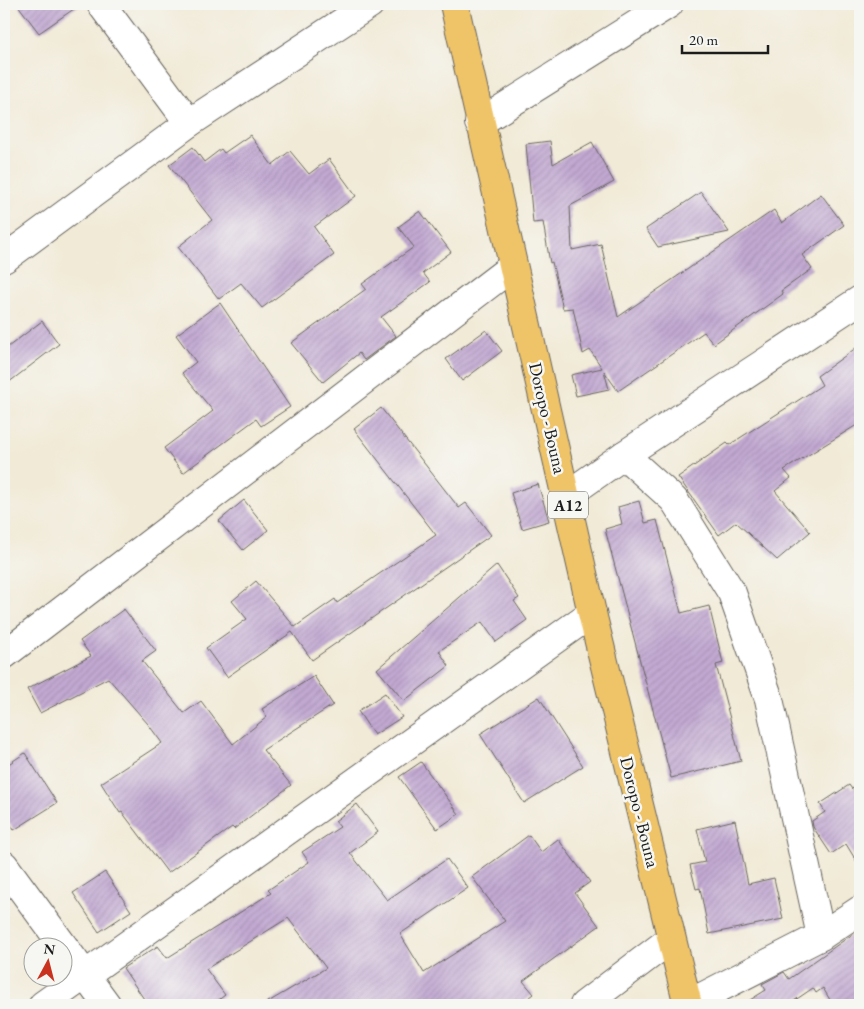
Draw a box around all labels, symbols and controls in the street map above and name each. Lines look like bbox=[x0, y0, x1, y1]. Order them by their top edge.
scale bar bbox=[682, 22, 768, 54]
text: 20 m bbox=[689, 30, 718, 49]
street label: Doropo - Bouna bbox=[524, 360, 572, 477]
road number: A12 bbox=[548, 492, 588, 518]
street label: Doropo - Bouna bbox=[615, 754, 665, 871]
north arrow bbox=[22, 936, 72, 986]
text: N bbox=[43, 939, 57, 959]

